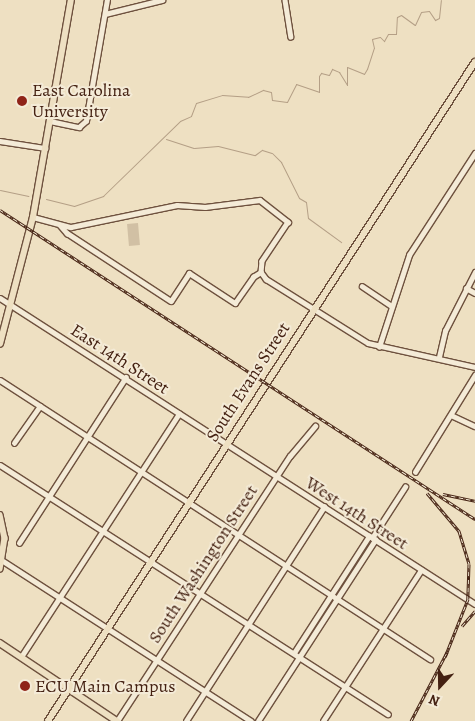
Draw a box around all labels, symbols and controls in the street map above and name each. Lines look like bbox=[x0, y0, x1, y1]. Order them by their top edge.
place label: East Carolina University bbox=[32, 80, 130, 122]
marker: East Carolina University bbox=[16, 95, 28, 107]
street label: South Evans Street bbox=[201, 318, 295, 446]
street label: East 14th Street bbox=[67, 319, 173, 399]
street label: West 14th Street bbox=[302, 472, 412, 554]
street label: South Washington Street bbox=[144, 481, 262, 647]
north arrow bbox=[415, 661, 465, 711]
place label: ECU Main Campus bbox=[35, 675, 175, 697]
marker: ECU Main Campus bbox=[19, 680, 31, 692]
text: N bbox=[426, 690, 443, 711]

